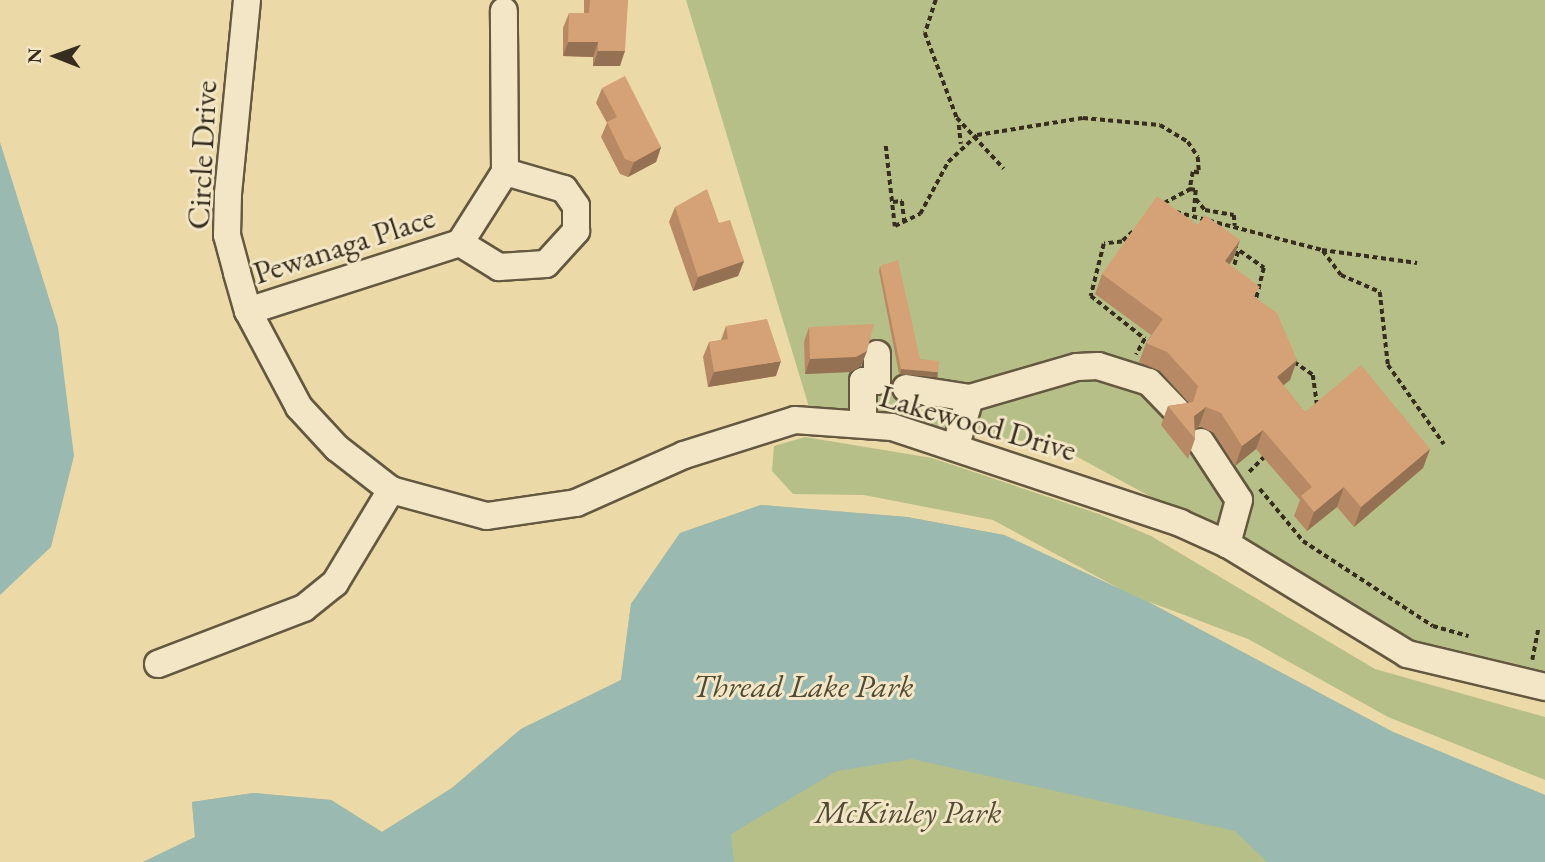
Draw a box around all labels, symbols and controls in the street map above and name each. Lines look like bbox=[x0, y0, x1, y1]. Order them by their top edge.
north arrow bbox=[21, 21, 91, 91]
text: N bbox=[22, 48, 47, 64]
street label: Circle Drive bbox=[179, 80, 225, 230]
street label: Pewanaga Place bbox=[248, 198, 440, 292]
street label: Lakewood Drive bbox=[875, 377, 1081, 469]
park label: Thread Lake Park bbox=[692, 667, 914, 705]
park label: McKinley Park bbox=[814, 793, 1002, 831]

